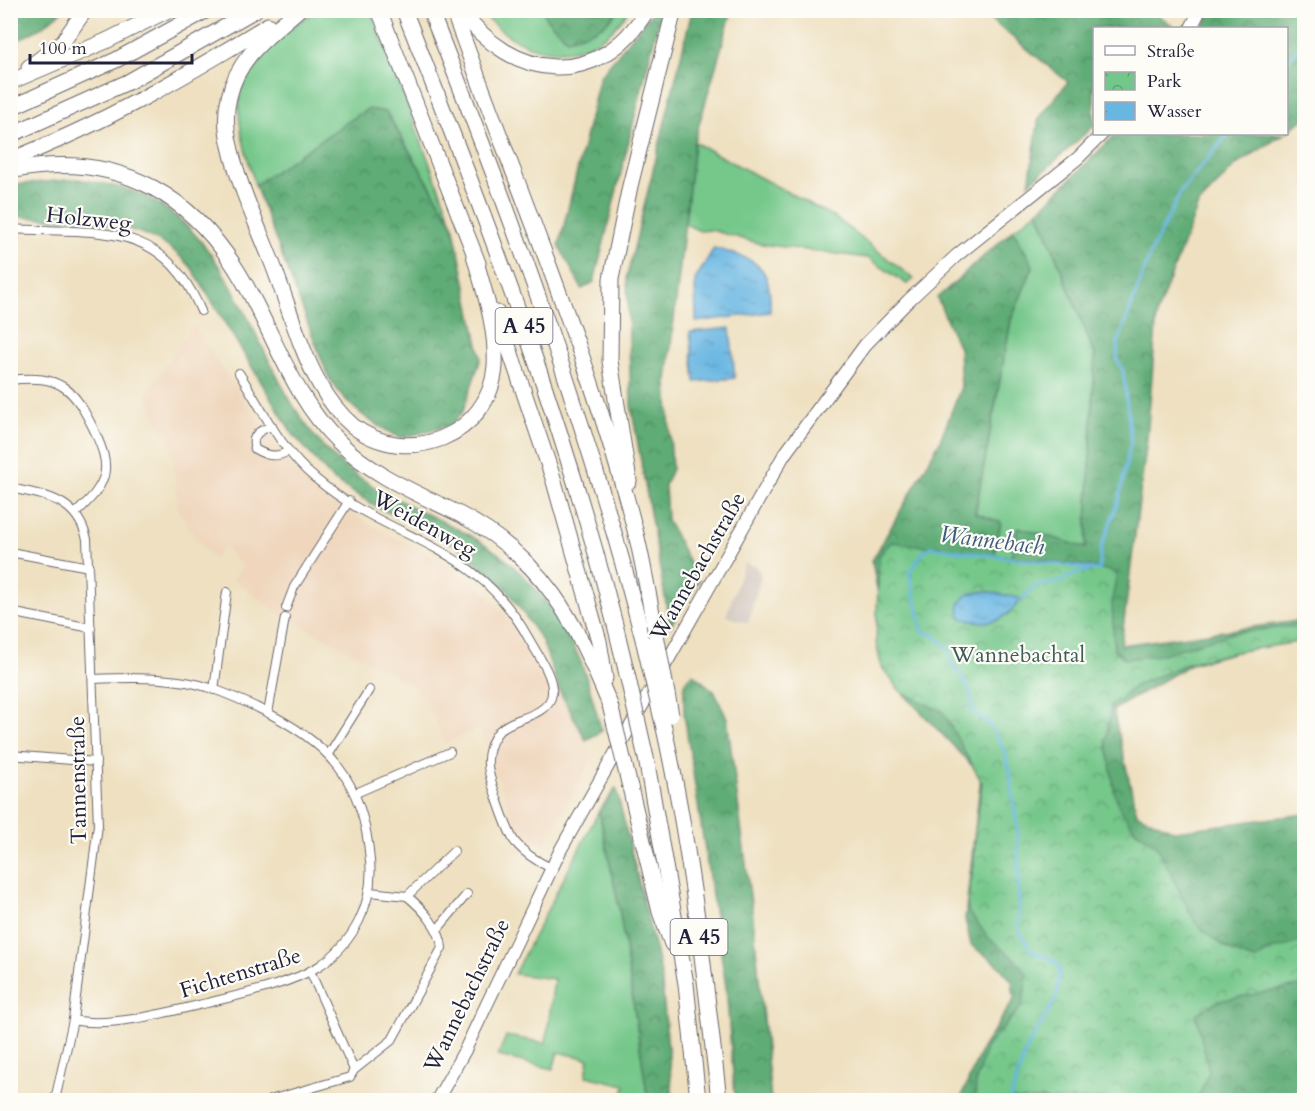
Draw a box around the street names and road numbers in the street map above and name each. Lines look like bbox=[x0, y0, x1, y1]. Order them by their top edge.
street label: Holzweg bbox=[45, 200, 134, 238]
road number: A 45 bbox=[496, 308, 552, 344]
street label: Weidenweg bbox=[366, 482, 483, 565]
street label: Wannebachstraße bbox=[643, 487, 753, 647]
street label: Tannenstraße bbox=[62, 716, 94, 844]
street label: Wannebachstraße bbox=[416, 914, 517, 1078]
road number: A 45 bbox=[670, 919, 728, 955]
street label: Fichtenstraße bbox=[176, 940, 305, 1006]

